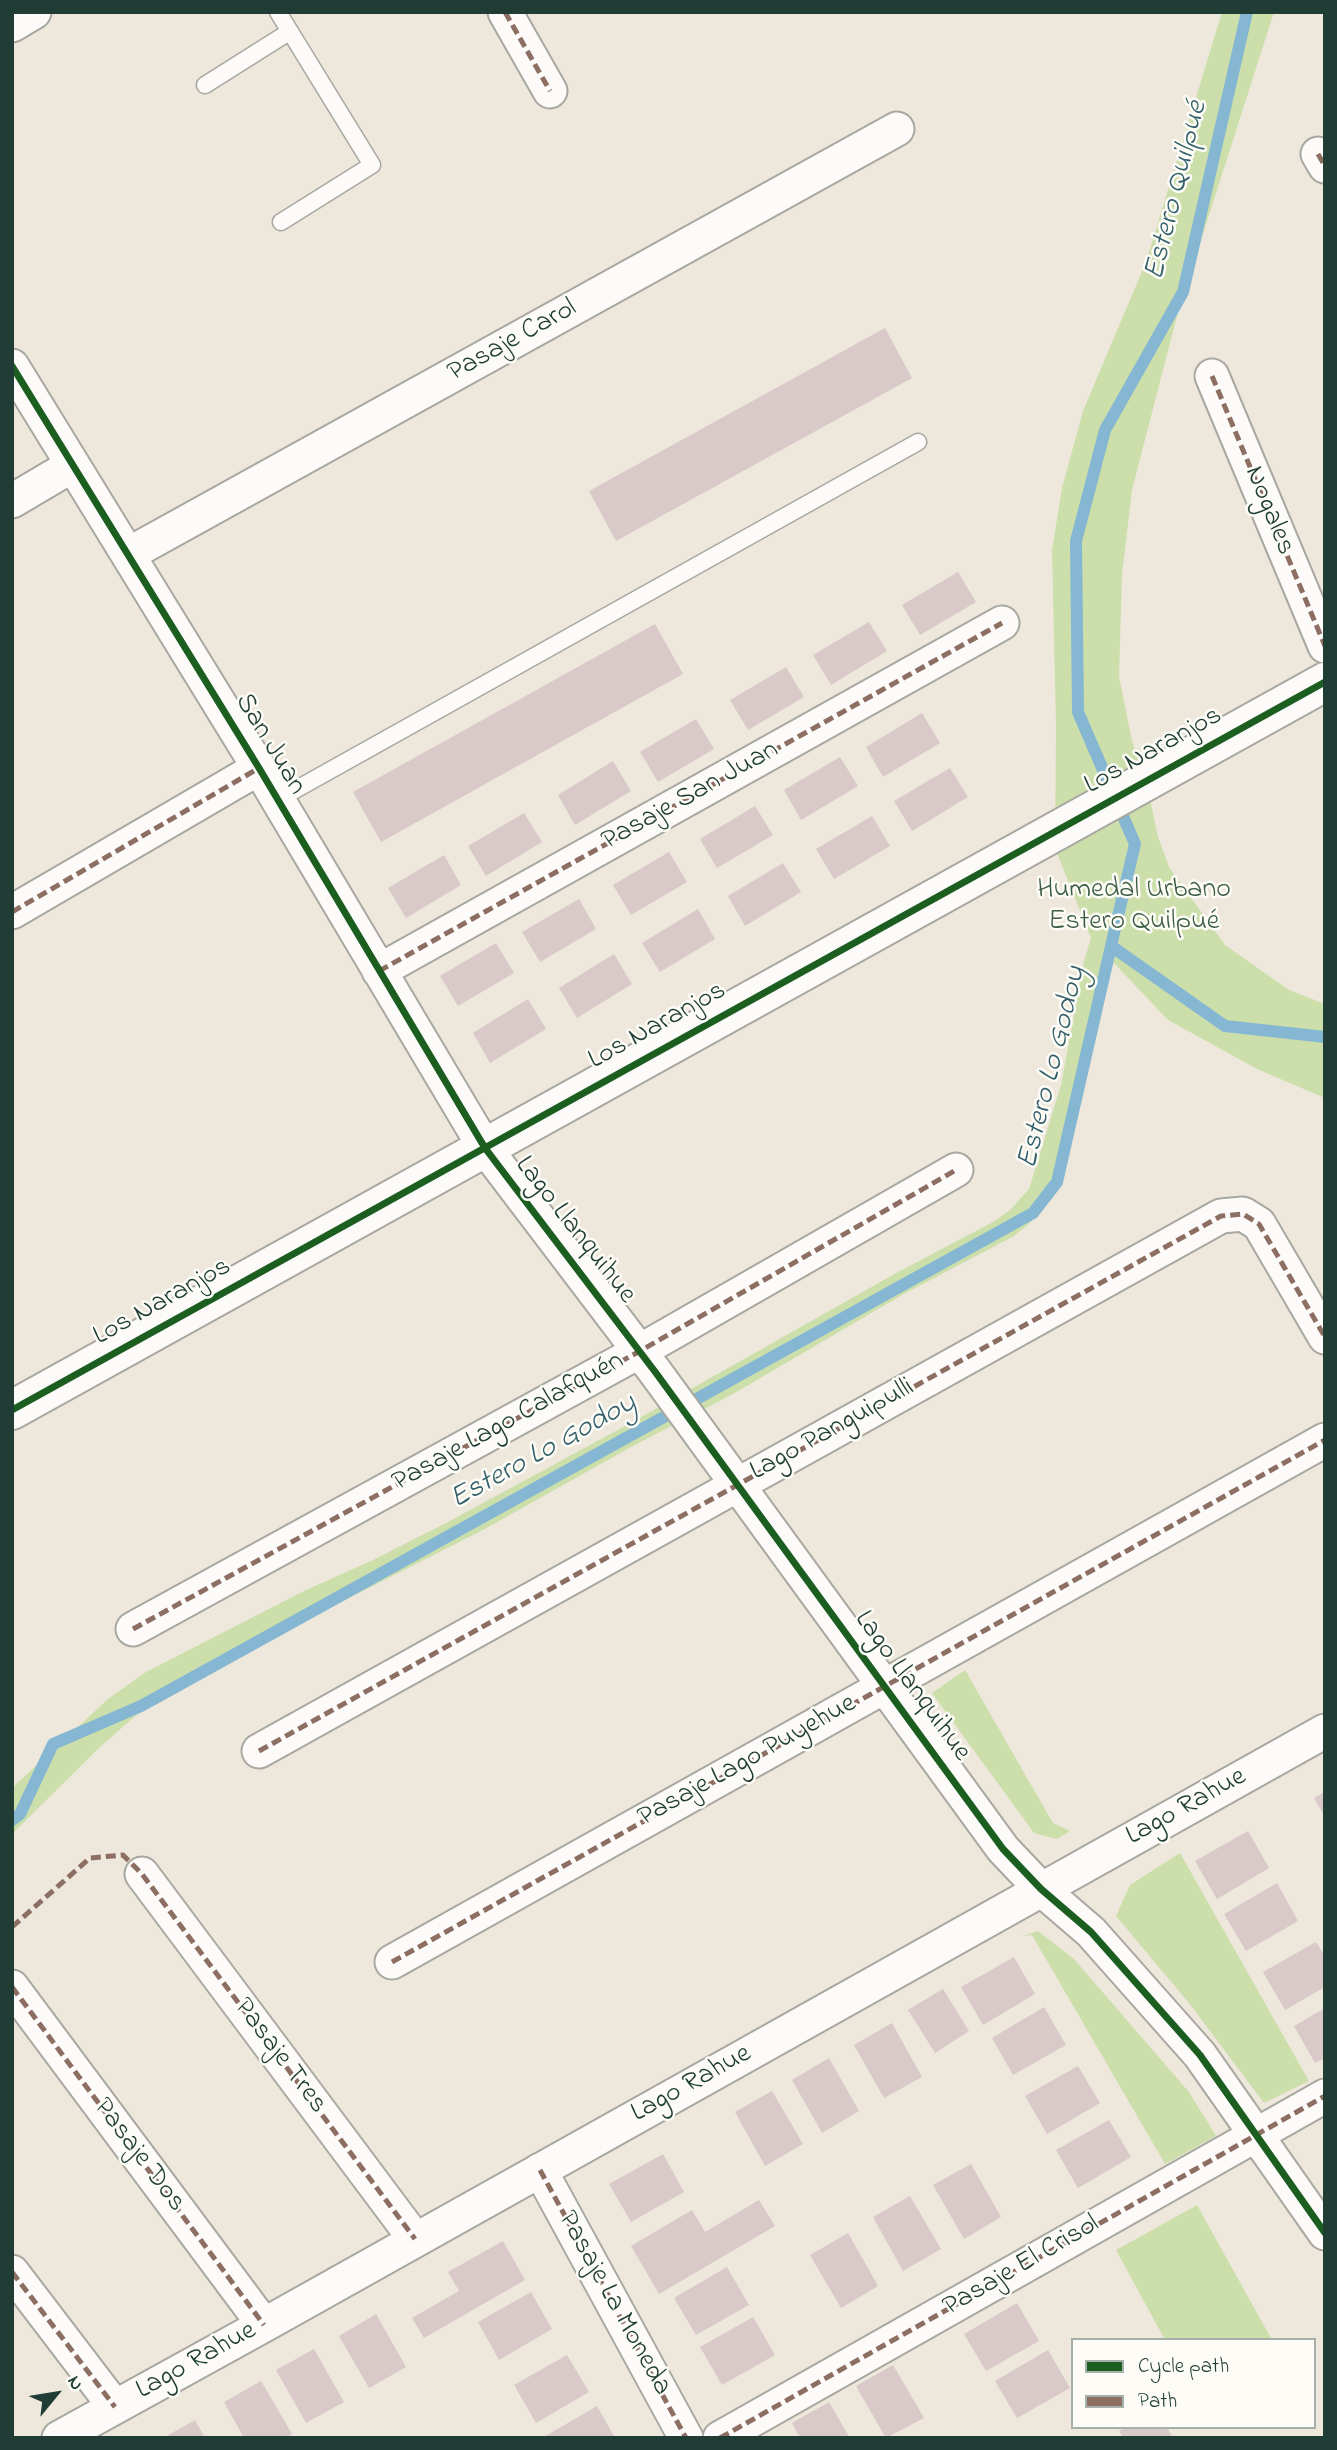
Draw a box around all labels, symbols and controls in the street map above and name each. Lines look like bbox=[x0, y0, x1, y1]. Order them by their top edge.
water label: Estero Quilpué bbox=[1138, 98, 1218, 284]
street label: Pasaje Carol bbox=[443, 293, 583, 391]
street label: Nogales bbox=[1235, 462, 1301, 560]
street label: San Juan bbox=[226, 688, 312, 802]
street label: Los Naranjos bbox=[1079, 700, 1229, 804]
street label: Pasaje San Juan bbox=[597, 735, 785, 859]
park label: Humedal Urbano Estero Quilpué bbox=[1037, 874, 1231, 940]
water label: Estero Lo Godoy bbox=[1011, 963, 1097, 1173]
street label: Los Naranjos bbox=[583, 975, 733, 1079]
street label: Lago Llanquihue bbox=[506, 1151, 642, 1311]
street label: Los Naranjos bbox=[88, 1251, 238, 1355]
street label: Pasaje Lago Calafquén bbox=[387, 1345, 631, 1501]
street label: Lago Panguipulli bbox=[745, 1372, 921, 1490]
water label: Estero Lo Godoy bbox=[445, 1387, 643, 1519]
street label: Lago Llanquihue bbox=[845, 1605, 977, 1769]
street label: Pasaje Lago Puyehue bbox=[633, 1688, 863, 1836]
street label: Lago Rahue bbox=[1121, 1761, 1253, 1855]
street label: Pasaje Tres bbox=[225, 1993, 333, 2121]
street label: Lago Rahue bbox=[626, 2038, 758, 2132]
street label: Pasaje Dos bbox=[84, 2093, 192, 2219]
street label: Pasaje La Moneda bbox=[549, 2206, 677, 2402]
street label: Pasaje El Crisol bbox=[938, 2209, 1106, 2325]
street label: Lago Rahue bbox=[131, 2315, 263, 2409]
legend bbox=[1071, 2338, 1316, 2429]
text: Cycle path bbox=[1138, 2352, 1229, 2382]
north arrow bbox=[21, 2359, 91, 2429]
text: N bbox=[60, 2371, 90, 2396]
text: Path bbox=[1138, 2387, 1177, 2417]

